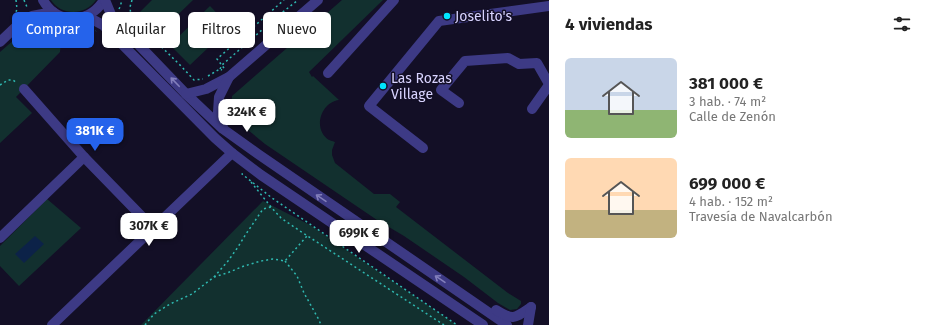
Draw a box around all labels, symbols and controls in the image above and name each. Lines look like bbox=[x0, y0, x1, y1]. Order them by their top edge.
place label: Joselito's bbox=[455, 8, 512, 25]
marker: Joselito's bbox=[442, 11, 452, 21]
chip: Comprar bbox=[12, 12, 94, 48]
chip: Alquilar bbox=[102, 12, 180, 48]
chip: Filtros bbox=[188, 12, 255, 48]
chip: Nuevo bbox=[263, 12, 331, 48]
icon: filters bbox=[891, 13, 913, 35]
text: 4 viviendas bbox=[565, 14, 652, 35]
place label: Las Rozas Village bbox=[391, 70, 452, 103]
text: 381 000 € bbox=[689, 73, 763, 94]
icon: home bbox=[597, 74, 645, 122]
one-way arrow bbox=[170, 77, 180, 87]
marker: Las Rozas Village bbox=[378, 81, 388, 91]
text: 3 hab. · 74 m² bbox=[689, 94, 766, 109]
pin: 324K € bbox=[214, 99, 280, 133]
text: 324K € bbox=[227, 104, 267, 119]
text: Calle de Zenón bbox=[689, 109, 776, 124]
pin: 381K € bbox=[62, 118, 128, 152]
text: 381K € bbox=[76, 123, 114, 138]
text: 699 000 € bbox=[689, 173, 765, 194]
icon: home bbox=[597, 174, 645, 222]
one-way arrow bbox=[316, 194, 327, 202]
text: 4 hab. · 152 m² bbox=[689, 194, 773, 209]
text: Travesía de Navalcarbón bbox=[689, 209, 833, 224]
pin: 307K € bbox=[116, 213, 182, 247]
text: 307K € bbox=[129, 218, 169, 233]
pin: 699K € bbox=[326, 220, 392, 254]
text: 699K € bbox=[339, 225, 379, 240]
one-way arrow bbox=[435, 275, 446, 283]

